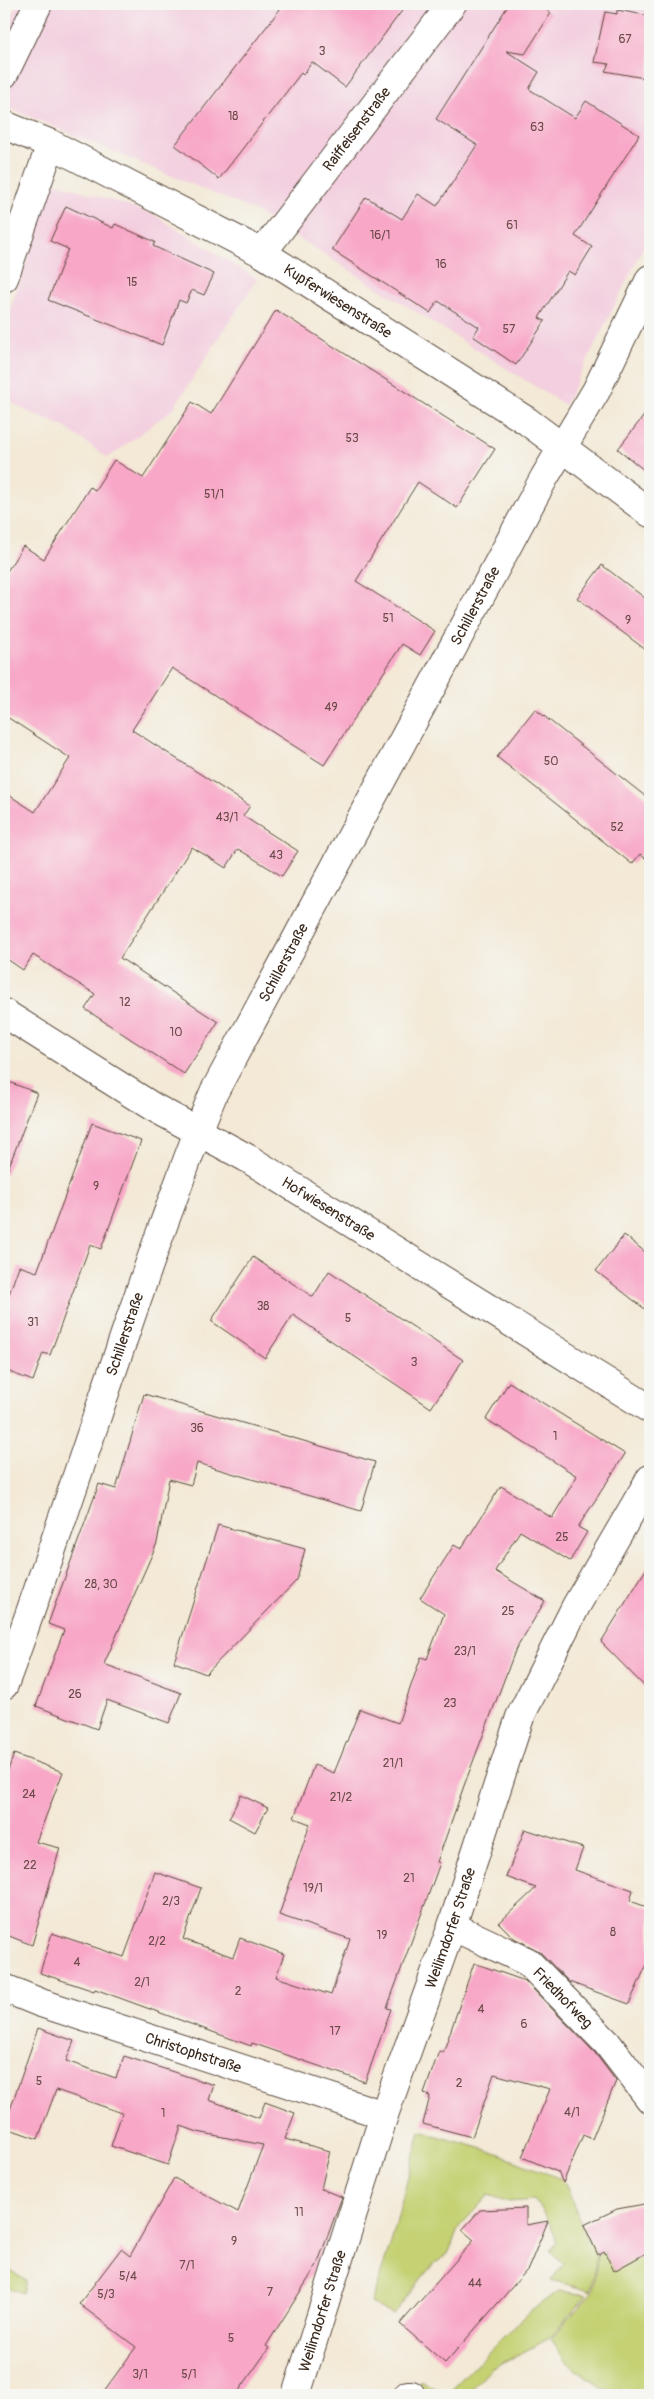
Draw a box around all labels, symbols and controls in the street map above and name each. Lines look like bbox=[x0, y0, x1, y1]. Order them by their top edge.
house number: 67 bbox=[618, 32, 632, 47]
house number: 3 bbox=[319, 44, 326, 59]
street label: Raiffeisenstraße bbox=[319, 83, 396, 175]
house number: 18 bbox=[228, 109, 238, 124]
house number: 63 bbox=[530, 120, 544, 135]
house number: 61 bbox=[506, 218, 518, 233]
house number: 16/1 bbox=[370, 228, 390, 243]
house number: 16 bbox=[435, 257, 447, 272]
street label: Kupferwiesenstraße bbox=[280, 260, 396, 343]
house number: 15 bbox=[126, 275, 138, 290]
house number: 57 bbox=[503, 322, 516, 337]
house number: 53 bbox=[345, 431, 359, 446]
house number: 51/1 bbox=[204, 487, 224, 502]
street label: Schillerstraße bbox=[447, 563, 505, 649]
house number: 51 bbox=[382, 611, 394, 626]
house number: 9 bbox=[625, 613, 631, 628]
house number: 49 bbox=[324, 700, 338, 715]
house number: 50 bbox=[544, 754, 558, 769]
house number: 43/1 bbox=[216, 810, 238, 825]
house number: 52 bbox=[610, 820, 624, 835]
house number: 43 bbox=[269, 848, 283, 863]
street label: Schillerstraße bbox=[255, 920, 313, 1006]
house number: 12 bbox=[119, 995, 131, 1010]
house number: 10 bbox=[170, 1025, 182, 1040]
street label: Hofwiesenstraße bbox=[278, 1173, 379, 1246]
house number: 9 bbox=[93, 1179, 99, 1194]
street label: Schillerstraße bbox=[102, 1290, 149, 1379]
house number: 38 bbox=[257, 1299, 269, 1314]
house number: 5 bbox=[345, 1311, 351, 1326]
house number: 31 bbox=[27, 1315, 39, 1330]
house number: 3 bbox=[411, 1355, 418, 1370]
house number: 36 bbox=[190, 1421, 204, 1436]
house number: 1 bbox=[553, 1429, 557, 1444]
house number: 25 bbox=[555, 1530, 569, 1545]
house number: 28, 30 bbox=[84, 1577, 118, 1592]
house number: 25 bbox=[501, 1604, 515, 1619]
house number: 23/1 bbox=[454, 1644, 476, 1659]
house number: 26 bbox=[68, 1687, 82, 1702]
house number: 23 bbox=[443, 1696, 457, 1711]
house number: 21/1 bbox=[383, 1756, 403, 1771]
house number: 24 bbox=[22, 1787, 36, 1802]
house number: 21/2 bbox=[330, 1790, 352, 1805]
house number: 22 bbox=[23, 1858, 37, 1873]
street label: Weilimdorfer Straße bbox=[421, 1865, 481, 1991]
house number: 21 bbox=[403, 1871, 415, 1886]
house number: 19/1 bbox=[303, 1881, 323, 1896]
house number: 2/3 bbox=[162, 1894, 180, 1909]
house number: 8 bbox=[610, 1925, 616, 1940]
house number: 19 bbox=[377, 1928, 387, 1943]
house number: 2/2 bbox=[148, 1934, 166, 1949]
house number: 4 bbox=[74, 1955, 81, 1970]
street label: Friedhofweg bbox=[528, 1963, 597, 2033]
house number: 2/1 bbox=[134, 1975, 150, 1990]
house number: 2 bbox=[235, 1984, 242, 1999]
house number: 4 bbox=[478, 2002, 485, 2017]
house number: 6 bbox=[521, 2017, 528, 2032]
house number: 17 bbox=[329, 2024, 341, 2039]
street label: Christophstraße bbox=[142, 2029, 244, 2078]
house number: 5 bbox=[36, 2074, 42, 2089]
house number: 2 bbox=[456, 2076, 463, 2091]
house number: 4/1 bbox=[564, 2105, 580, 2120]
house number: 1 bbox=[161, 2106, 165, 2121]
house number: 11 bbox=[294, 2205, 304, 2220]
house number: 9 bbox=[231, 2234, 237, 2249]
street label: Weilimdorfer Straße bbox=[295, 2247, 351, 2374]
house number: 7/1 bbox=[179, 2258, 195, 2273]
house number: 5/4 bbox=[119, 2269, 137, 2284]
house number: 44 bbox=[468, 2276, 482, 2291]
house number: 7 bbox=[267, 2285, 274, 2300]
house number: 5/3 bbox=[97, 2287, 115, 2302]
house number: 5 bbox=[228, 2331, 234, 2346]
house number: 3/1 bbox=[132, 2367, 148, 2382]
house number: 5/1 bbox=[181, 2367, 197, 2382]

